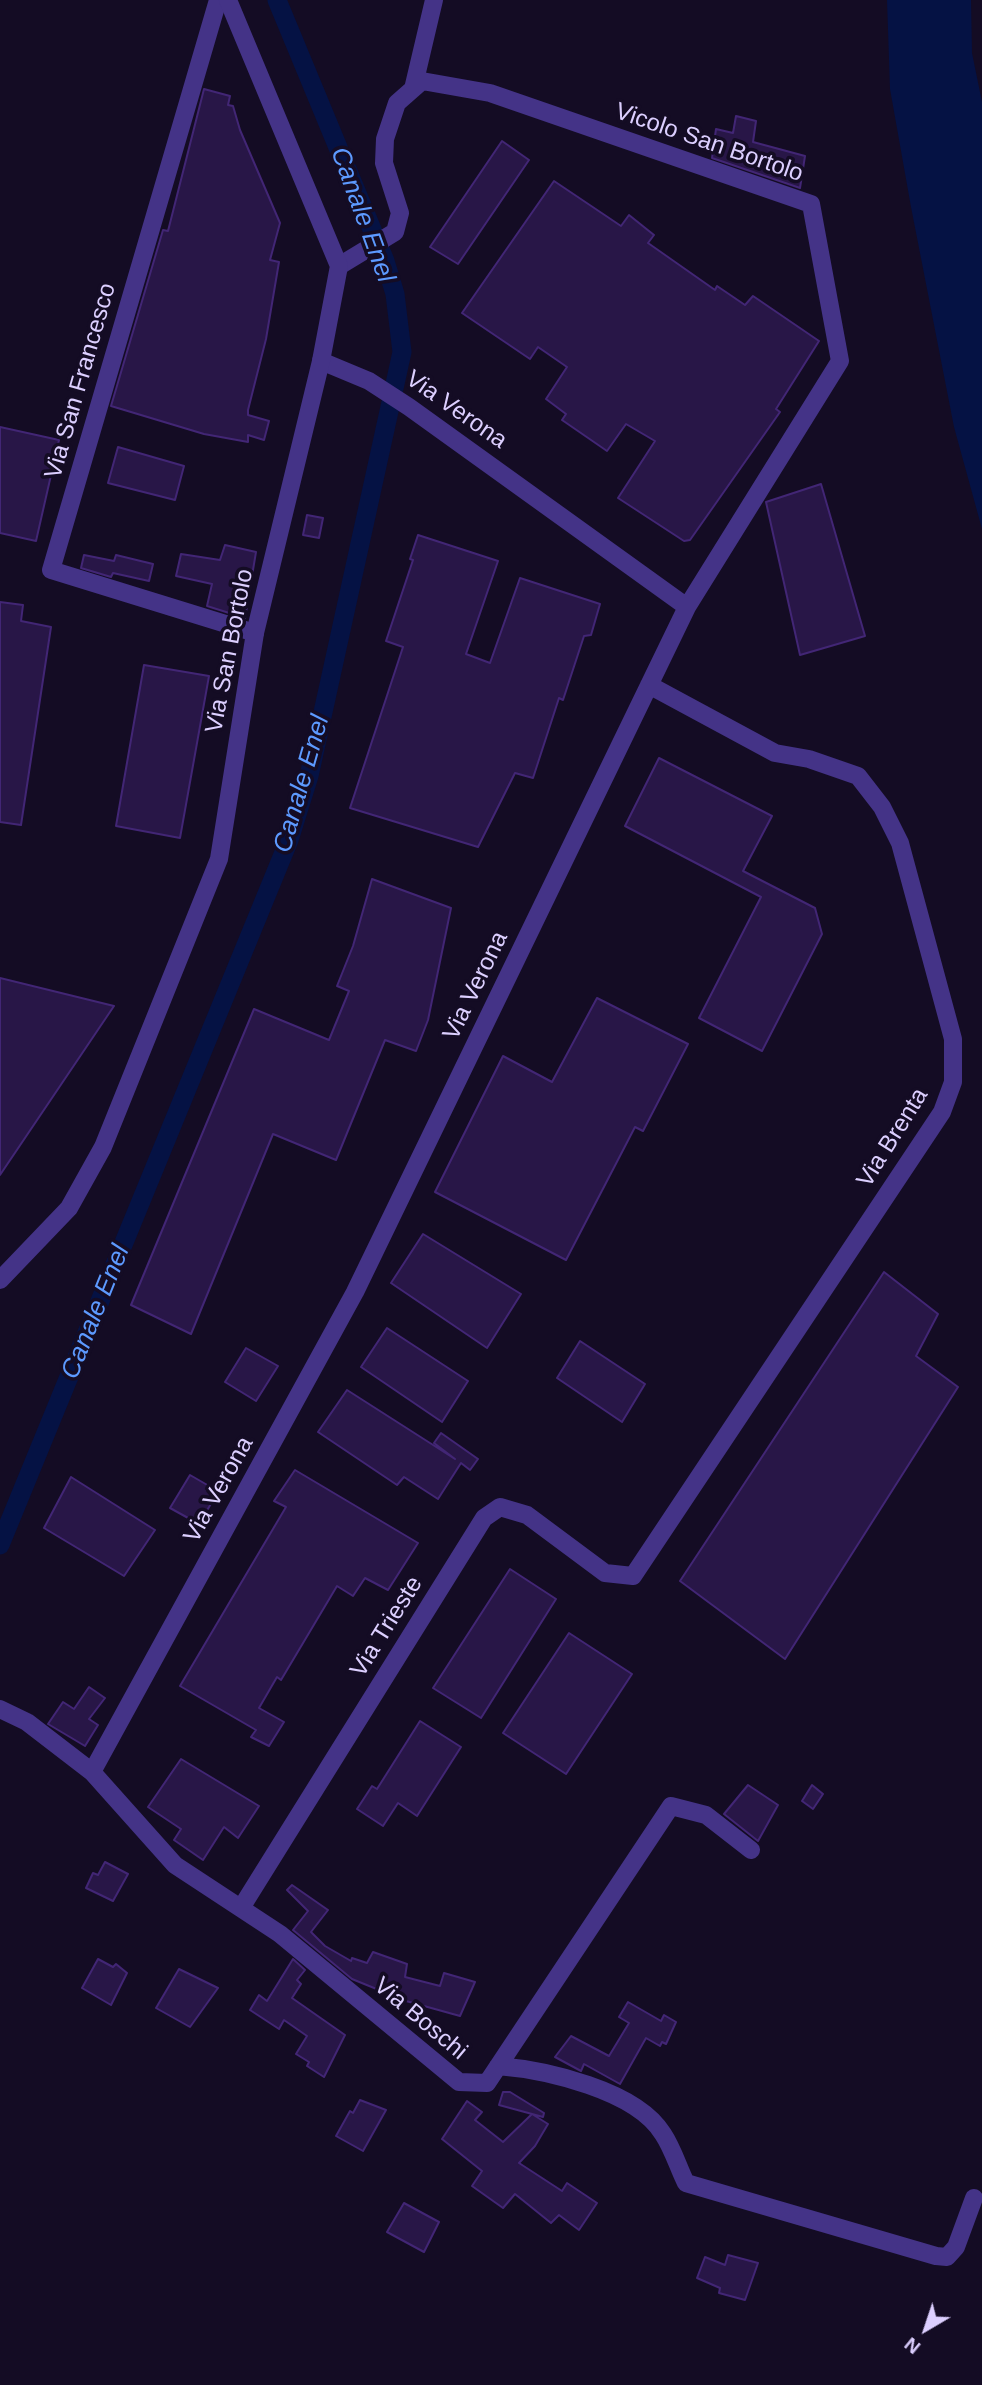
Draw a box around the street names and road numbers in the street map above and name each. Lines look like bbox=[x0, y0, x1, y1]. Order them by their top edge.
street label: Vicolo San Bortolo bbox=[611, 97, 807, 189]
street label: Via San Francesco bbox=[39, 280, 123, 482]
street label: Via Verona bbox=[400, 365, 512, 455]
street label: Via San Bortolo bbox=[200, 567, 260, 735]
street label: Via Verona bbox=[437, 927, 515, 1045]
street label: Via Brenta bbox=[851, 1083, 935, 1193]
street label: Via Verona bbox=[178, 1432, 260, 1548]
street label: Via Trieste bbox=[345, 1571, 429, 1683]
street label: Via Boschi bbox=[367, 1972, 473, 2066]

